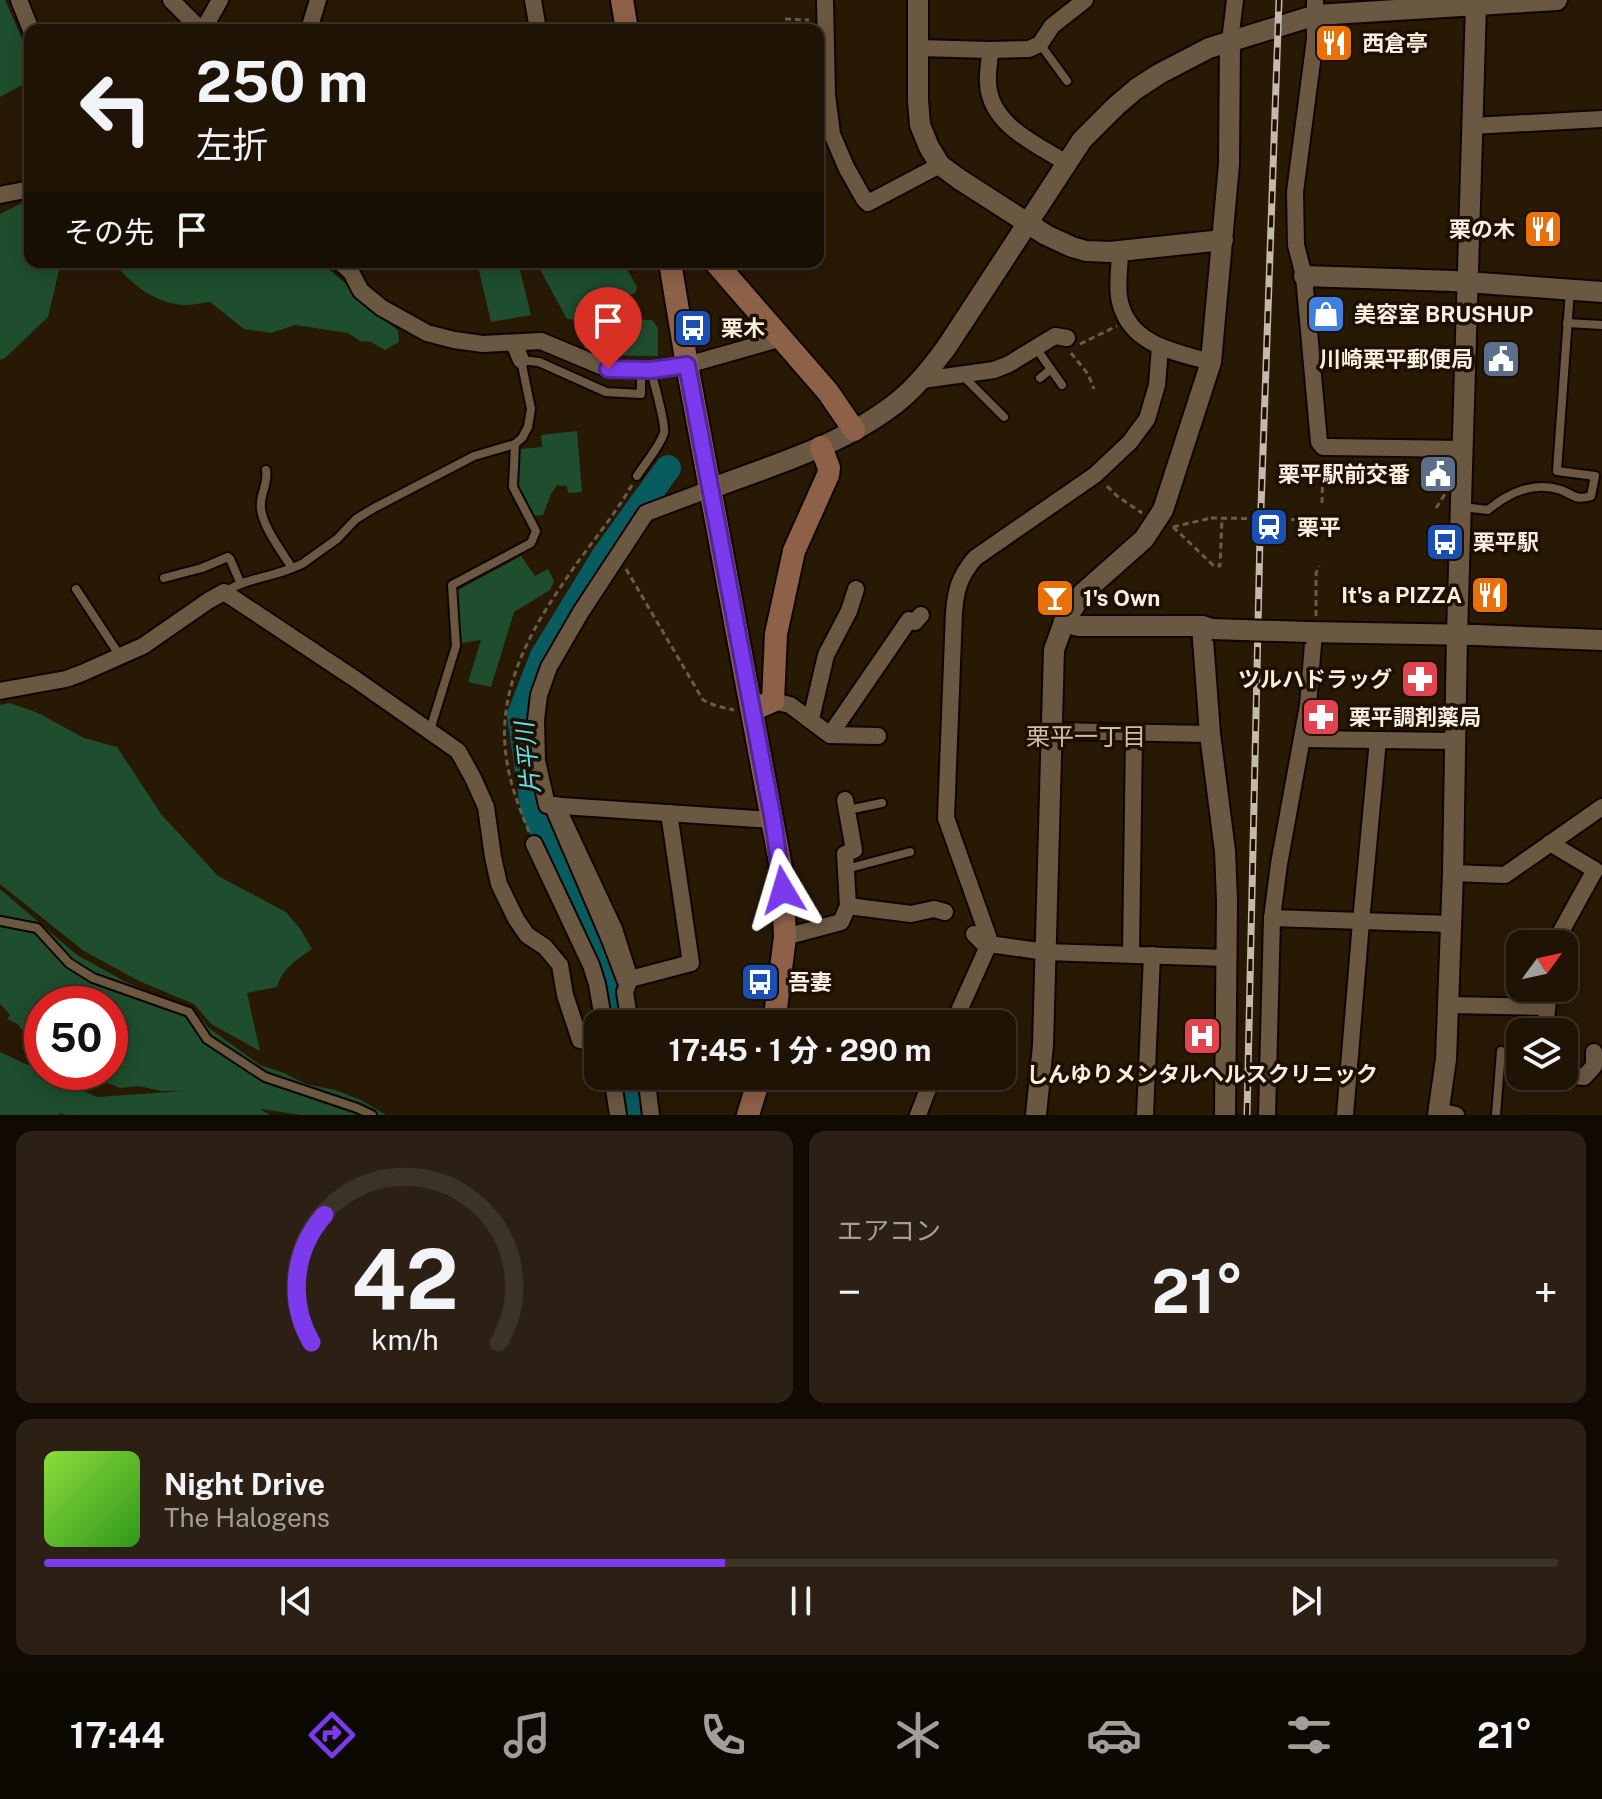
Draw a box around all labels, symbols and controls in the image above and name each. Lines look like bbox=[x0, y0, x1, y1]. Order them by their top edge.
restaurant icon: 西倉亭 bbox=[1313, 22, 1355, 64]
place label: 西倉亭 bbox=[1362, 30, 1428, 56]
text: 250 m bbox=[196, 49, 368, 115]
icon: left bbox=[64, 56, 168, 160]
text: 左折 bbox=[196, 124, 268, 166]
icon: arrive bbox=[170, 208, 214, 252]
restaurant icon: 栗の木 bbox=[1522, 208, 1564, 250]
text: その先 bbox=[64, 214, 154, 250]
place label: 栗の木 bbox=[1449, 216, 1515, 242]
pin bbox=[574, 287, 642, 369]
shop icon: 美容室 BRUSHUP bbox=[1305, 293, 1347, 335]
icon: arrive bbox=[586, 299, 630, 343]
place label: 美容室 BRUSHUP bbox=[1354, 301, 1533, 327]
bus stop icon: 栗木 bbox=[672, 307, 714, 349]
place label: 栗木 bbox=[721, 315, 765, 341]
public building icon: 川崎栗平郵便局 bbox=[1480, 338, 1522, 380]
place label: 川崎栗平郵便局 bbox=[1319, 346, 1473, 372]
public building icon: 栗平駅前交番 bbox=[1417, 453, 1459, 495]
place label: 栗平駅前交番 bbox=[1278, 461, 1410, 487]
station icon: 栗平 bbox=[1248, 506, 1290, 548]
place label: 栗平 bbox=[1297, 514, 1341, 540]
bus stop icon: 栗平駅 bbox=[1424, 521, 1466, 563]
place label: 栗平駅 bbox=[1473, 529, 1539, 555]
restaurant icon: It's a PIZZA bbox=[1469, 574, 1511, 616]
bar icon: 1's Own bbox=[1034, 577, 1076, 619]
place label: It's a PIZZA bbox=[1341, 582, 1462, 608]
place label: 1's Own bbox=[1083, 585, 1160, 611]
pharmacy icon: ツルハドラッグ bbox=[1399, 658, 1441, 700]
place label: ツルハドラッグ bbox=[1238, 666, 1392, 692]
pharmacy icon: 栗平調剤薬局 bbox=[1300, 696, 1342, 738]
place label: 栗平調剤薬局 bbox=[1349, 704, 1481, 730]
water label: 片平川 bbox=[509, 718, 545, 795]
district label: 栗平一丁目 bbox=[1026, 722, 1146, 750]
position arrow bbox=[741, 848, 825, 932]
north arrow bbox=[1506, 930, 1578, 1002]
map controls bbox=[1506, 930, 1578, 1090]
bus stop icon: 吾妻 bbox=[739, 961, 781, 1003]
place label: 吾妻 bbox=[788, 969, 832, 995]
speed limit sign: 50 bbox=[24, 986, 128, 1090]
hospital icon: しんゆりメンタルヘルスクリニック bbox=[1181, 1015, 1223, 1057]
button: layers bbox=[1506, 1018, 1578, 1090]
text: 17:45 · 1 分 · 290 m bbox=[669, 1032, 931, 1068]
place label: しんゆりメンタルヘルスクリニック bbox=[1026, 1061, 1378, 1087]
text: エアコン bbox=[837, 1215, 941, 1246]
text: 42 bbox=[351, 1230, 458, 1328]
text: 21° bbox=[1151, 1256, 1244, 1327]
text: − bbox=[837, 1266, 861, 1318]
text: + bbox=[1534, 1266, 1558, 1318]
text: km/h bbox=[371, 1323, 438, 1356]
text: Night Drive bbox=[164, 1466, 325, 1502]
text: The Halogens bbox=[164, 1502, 330, 1533]
icon: previous bbox=[274, 1579, 318, 1623]
icon: pause bbox=[779, 1579, 823, 1623]
icon: next bbox=[1284, 1579, 1328, 1623]
icon: directions bbox=[304, 1707, 360, 1763]
icon: music bbox=[499, 1707, 555, 1763]
icon: phone bbox=[695, 1707, 751, 1763]
icon: climate bbox=[890, 1707, 946, 1763]
icon: car bbox=[1086, 1707, 1142, 1763]
icon: filters bbox=[1281, 1707, 1337, 1763]
text: 17:44 bbox=[70, 1714, 165, 1756]
text: 21° bbox=[1477, 1714, 1532, 1756]

